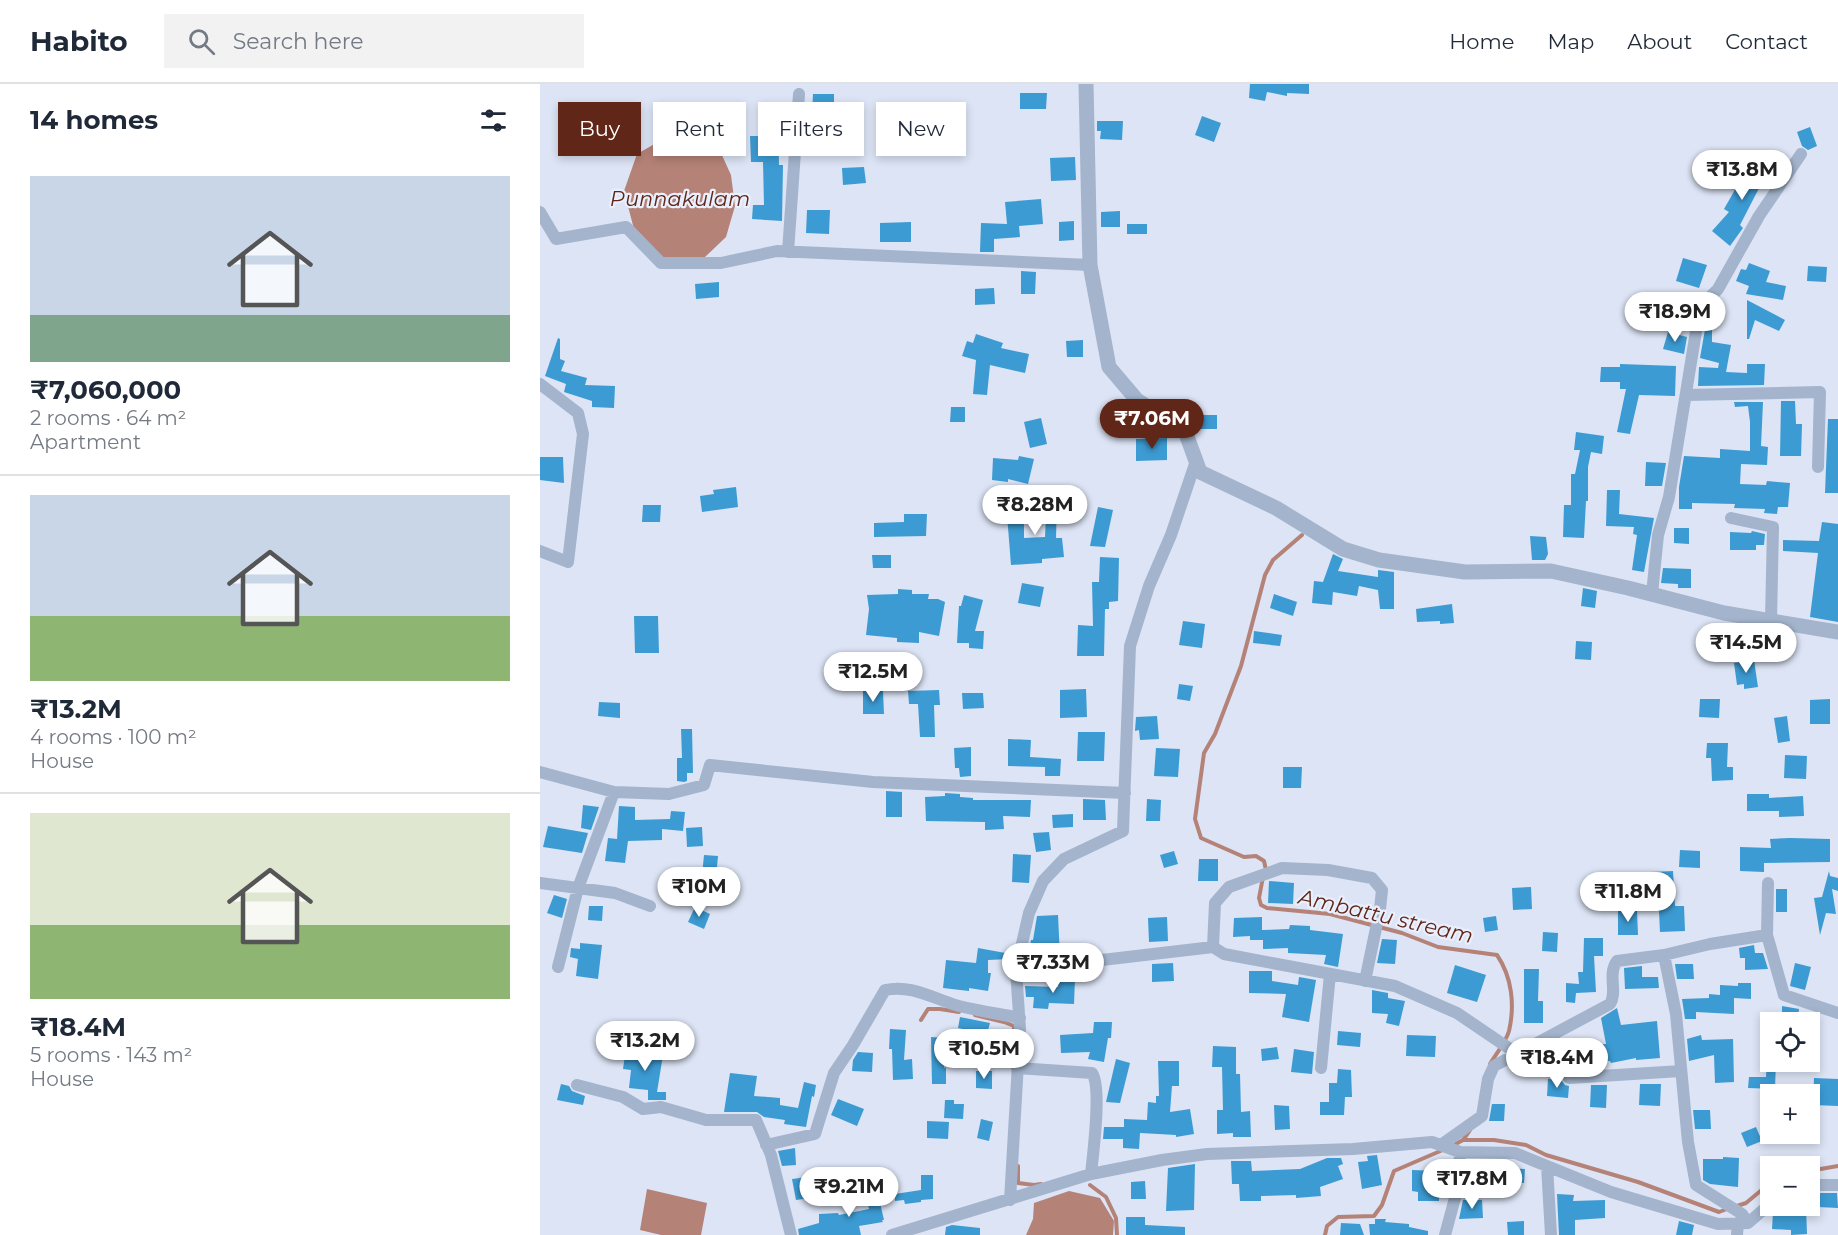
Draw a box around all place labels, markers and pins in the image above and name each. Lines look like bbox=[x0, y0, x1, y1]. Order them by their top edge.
pin: ₹13.8M bbox=[1693, 150, 1791, 201]
pin: ₹18.9M bbox=[1626, 292, 1724, 343]
pin: ₹7.06M bbox=[1103, 399, 1201, 450]
pin: ₹8.28M bbox=[986, 485, 1084, 536]
pin: ₹14.5M bbox=[1697, 623, 1795, 674]
pin: ₹12.5M bbox=[824, 652, 922, 703]
pin: ₹10M bbox=[663, 867, 735, 918]
pin: ₹11.8M bbox=[1579, 872, 1677, 923]
pin: ₹7.33M bbox=[1004, 943, 1102, 994]
pin: ₹13.2M bbox=[596, 1021, 694, 1072]
pin: ₹10.5M bbox=[935, 1029, 1033, 1080]
pin: ₹18.4M bbox=[1508, 1038, 1606, 1089]
pin: ₹17.8M bbox=[1423, 1159, 1521, 1210]
pin: ₹9.21M bbox=[800, 1167, 898, 1218]

